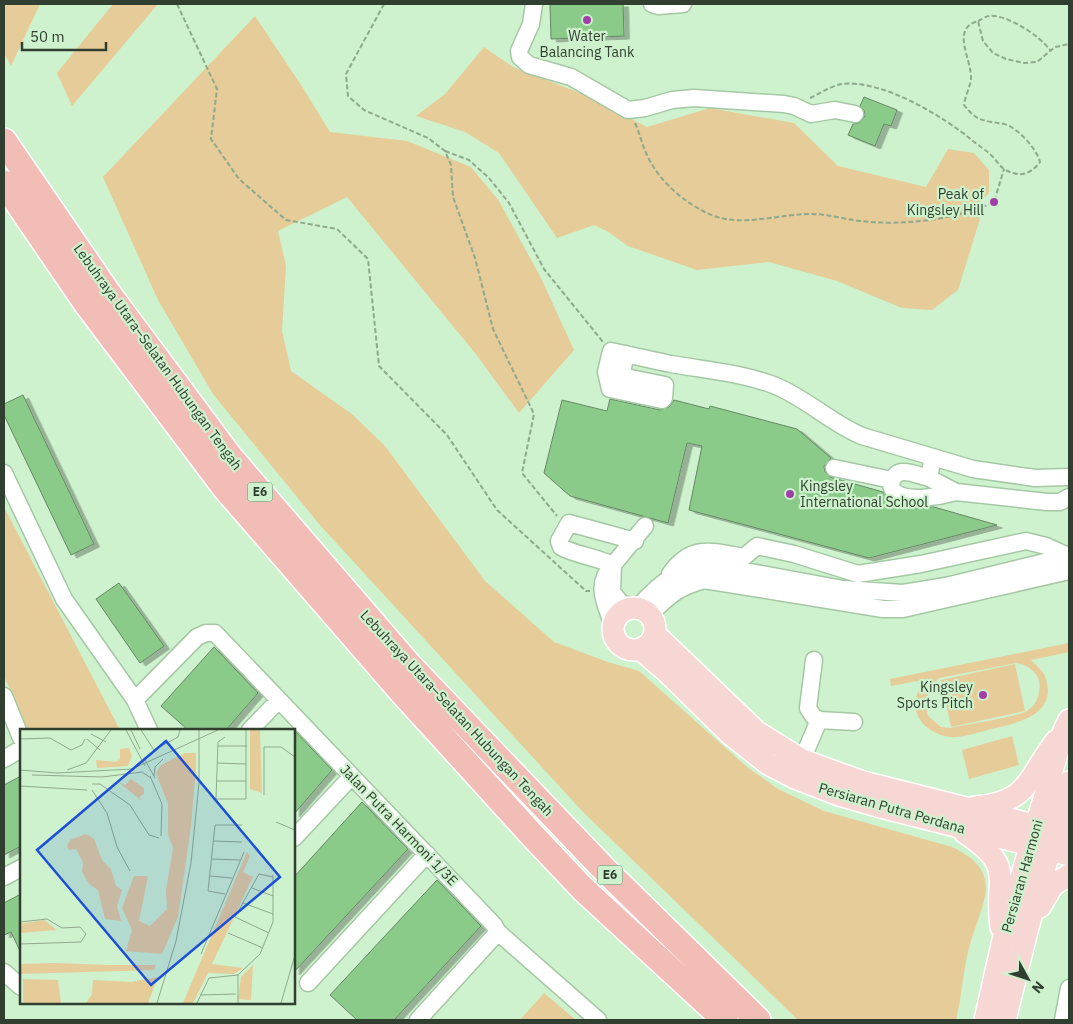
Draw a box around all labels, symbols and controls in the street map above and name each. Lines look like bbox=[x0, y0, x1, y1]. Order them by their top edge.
marker: Water Balancing Tank bbox=[581, 14, 593, 26]
scale bar bbox=[22, 20, 106, 52]
text: 50 m bbox=[30, 27, 65, 46]
place label: Water Balancing Tank bbox=[540, 27, 635, 61]
place label: Peak of Kingsley Hill bbox=[907, 185, 984, 219]
marker: Peak of Kingsley Hill bbox=[988, 196, 1000, 208]
street label: Lebuhraya Utara–Selatan Hubungan Tengah bbox=[70, 240, 246, 474]
place label: Kingsley International School bbox=[800, 477, 928, 511]
road number: E6 bbox=[248, 482, 272, 502]
marker: Kingsley International School bbox=[784, 488, 796, 500]
street label: Lebuhraya Utara–Selatan Hubungan Tengah bbox=[357, 606, 557, 820]
place label: Kingsley Sports Pitch bbox=[897, 678, 973, 712]
marker: Kingsley Sports Pitch bbox=[977, 689, 989, 701]
inset map bbox=[20, 729, 295, 1004]
street label: Jalan Putra Harmoni 1/3E bbox=[336, 760, 462, 890]
street label: Persiaran Putra Perdana bbox=[817, 778, 968, 838]
street label: Persiaran Harmoni bbox=[997, 817, 1047, 935]
road number: E6 bbox=[598, 866, 622, 884]
north arrow bbox=[1003, 954, 1053, 1004]
text: N bbox=[1028, 978, 1048, 997]

